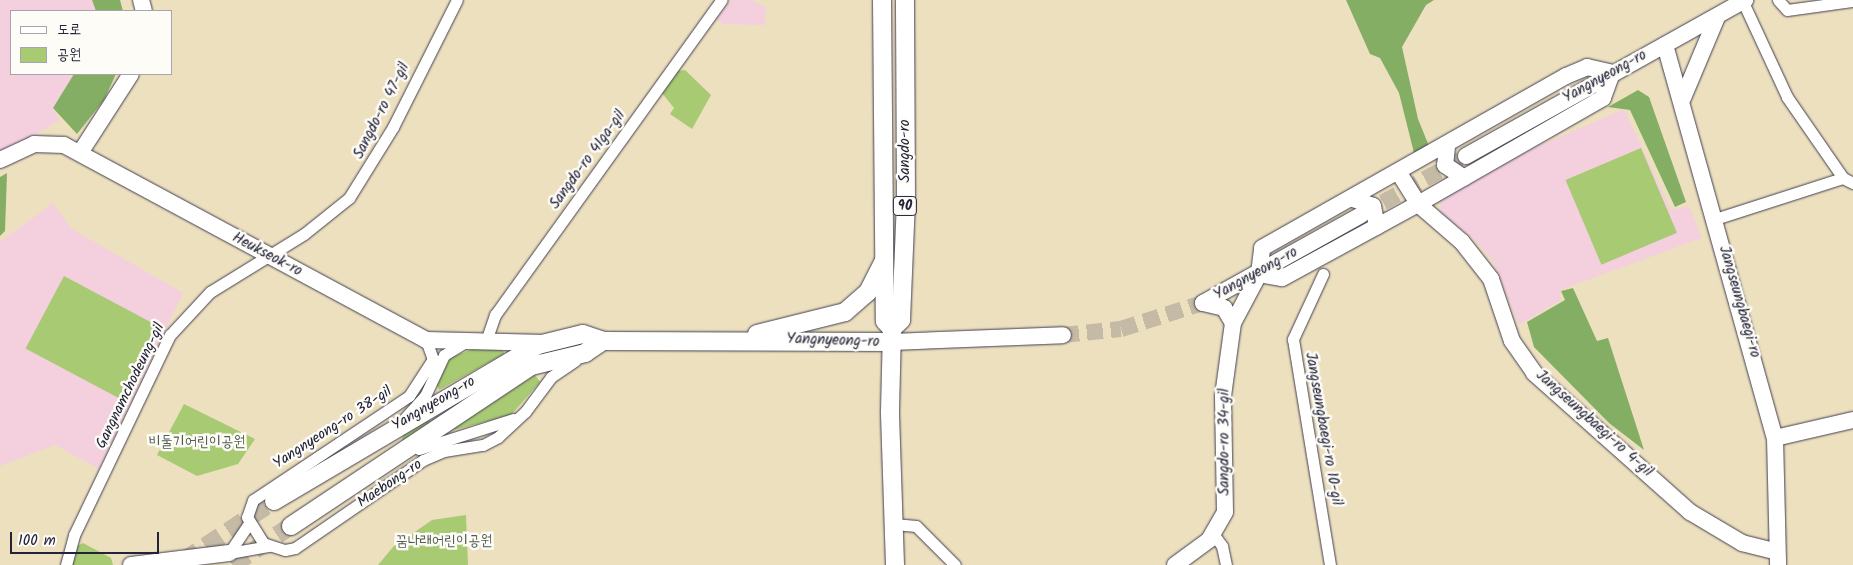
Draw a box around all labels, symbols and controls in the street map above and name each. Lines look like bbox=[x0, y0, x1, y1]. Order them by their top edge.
legend bbox=[10, 10, 172, 75]
text: 도로 bbox=[57, 18, 81, 42]
text: 공원 bbox=[57, 43, 81, 67]
street label: Yangnyeong-ro bbox=[1560, 47, 1650, 107]
street label: Sangdo-ro 47-gil bbox=[350, 60, 414, 162]
street label: Sangdo-ro 41ga-gil bbox=[546, 107, 630, 213]
street label: Sangdo-ro bbox=[897, 119, 915, 183]
road number: 90 bbox=[892, 195, 918, 218]
street label: Heukseok-ro bbox=[229, 229, 305, 281]
street label: Yangnyeong-ro bbox=[1211, 244, 1301, 304]
street label: Jangseungbaegi-ro bbox=[1714, 244, 1764, 360]
street label: Gangnamchodeung-gil bbox=[93, 320, 169, 452]
street label: Yangnyeong-ro bbox=[786, 330, 880, 352]
street label: Jangseungbaegi-ro 10-gil bbox=[1301, 351, 1345, 507]
street label: Jangseungbaegi-ro 4-gil bbox=[1532, 367, 1656, 481]
street label: Yangnyeong-ro bbox=[389, 373, 479, 435]
street label: Yangnyeong-ro 38-gil bbox=[270, 383, 396, 473]
street label: Sangdo-ro 34-gil bbox=[1216, 388, 1234, 496]
park label: 비둘기어린이공원 bbox=[149, 434, 245, 452]
street label: Maebong-ro bbox=[354, 456, 426, 512]
scale bar bbox=[12, 522, 161, 554]
text: 100 m bbox=[18, 529, 56, 553]
park label: 꿈나래어린이공원 bbox=[396, 533, 492, 551]

